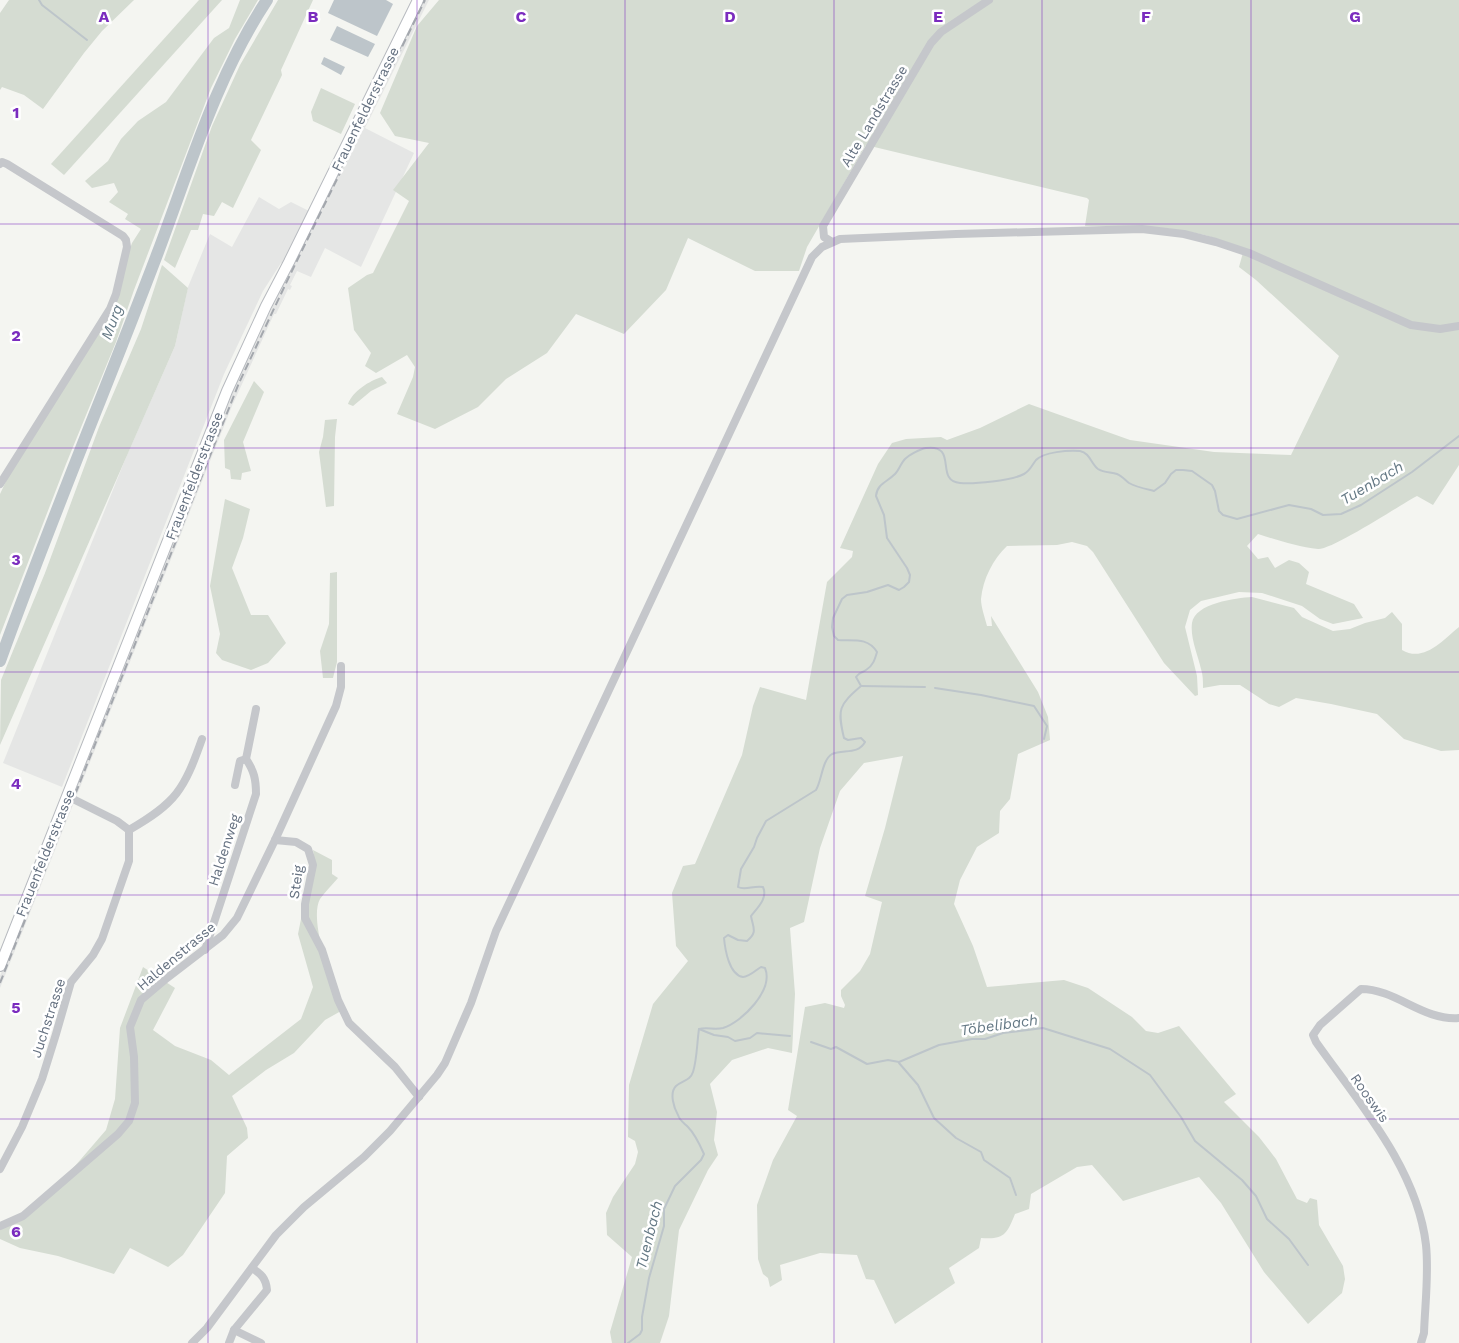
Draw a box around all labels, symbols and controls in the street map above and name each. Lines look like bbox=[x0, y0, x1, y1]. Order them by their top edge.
text: A bbox=[99, 7, 110, 26]
text: B bbox=[308, 7, 319, 26]
text: C bbox=[516, 7, 527, 26]
text: D bbox=[724, 7, 736, 26]
text: E bbox=[933, 7, 943, 26]
text: F bbox=[1141, 7, 1151, 26]
text: G bbox=[1349, 7, 1361, 26]
street label: Frauenfelderstrasse bbox=[328, 44, 402, 174]
street label: Alte Landstrasse bbox=[837, 62, 911, 170]
text: 1 bbox=[13, 103, 19, 122]
water label: Murg bbox=[97, 302, 127, 342]
text: 2 bbox=[11, 326, 21, 345]
street label: Frauenfelderstrasse bbox=[162, 410, 226, 542]
water label: Tuenbach bbox=[1337, 457, 1407, 509]
text: 3 bbox=[11, 550, 21, 569]
text: 4 bbox=[11, 774, 21, 793]
street label: Frauenfelderstrasse bbox=[12, 787, 78, 919]
street label: Haldenweg bbox=[205, 811, 243, 888]
street label: Steig bbox=[286, 863, 306, 900]
street label: Haldenstrasse bbox=[134, 919, 218, 993]
street label: Juchstrasse bbox=[28, 976, 68, 1060]
text: 5 bbox=[11, 998, 21, 1017]
water label: Töbelibach bbox=[959, 1011, 1039, 1039]
street label: Rooswis bbox=[1347, 1071, 1393, 1125]
water label: Tuenbach bbox=[632, 1199, 666, 1271]
text: 6 bbox=[11, 1222, 21, 1241]

